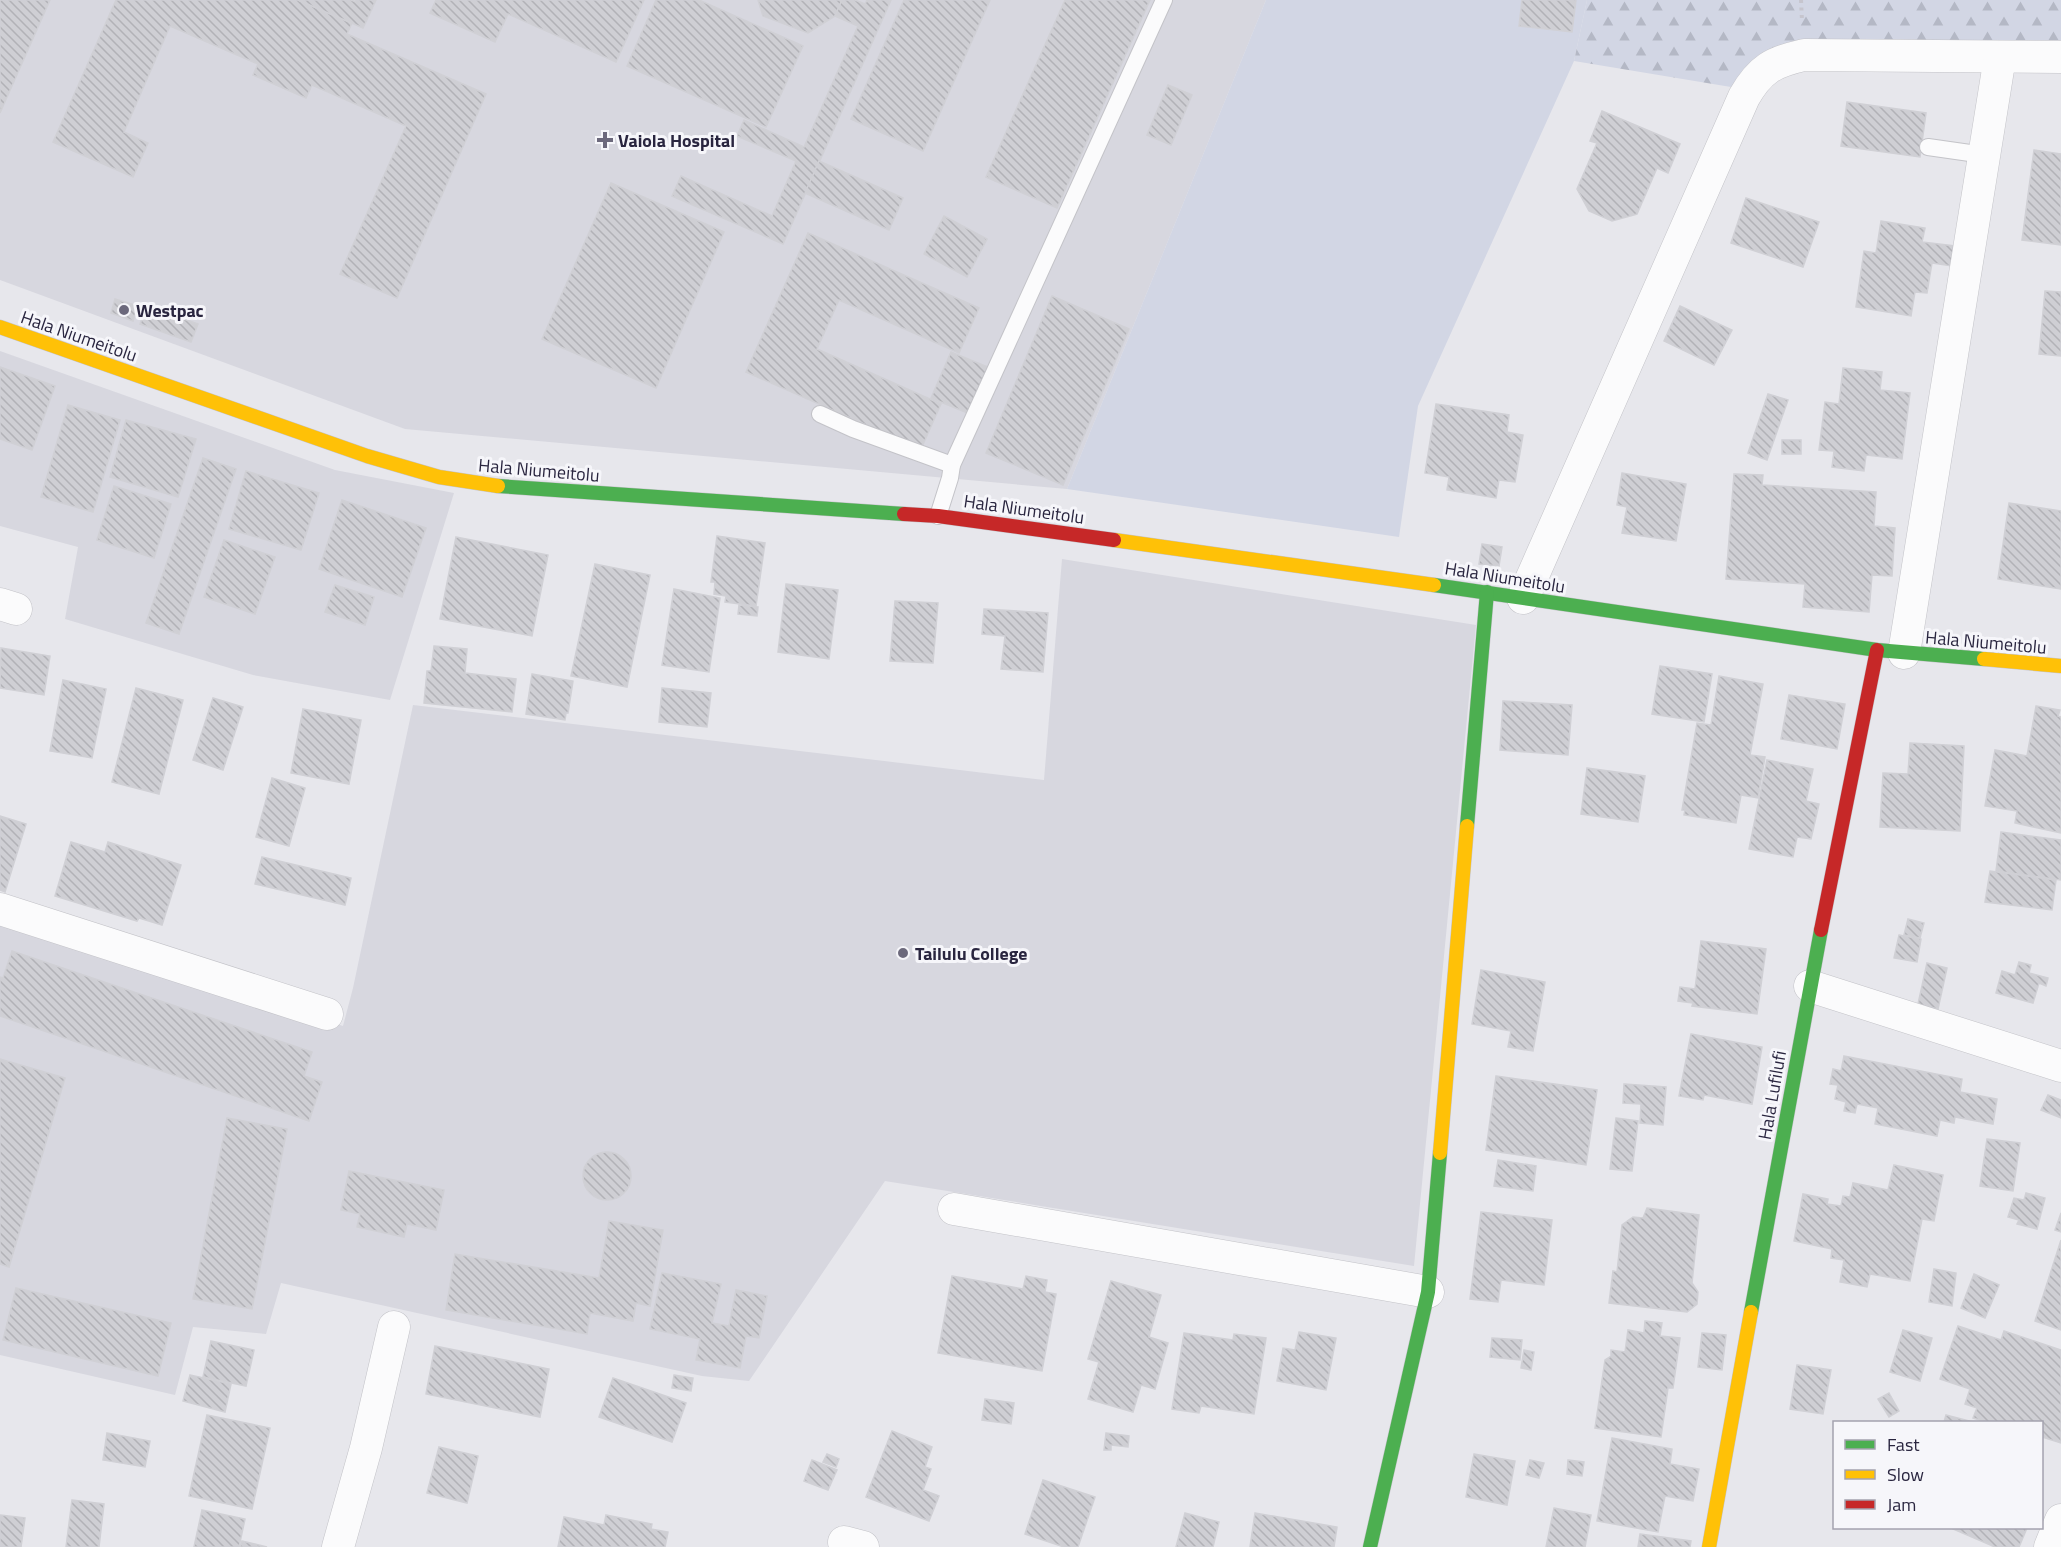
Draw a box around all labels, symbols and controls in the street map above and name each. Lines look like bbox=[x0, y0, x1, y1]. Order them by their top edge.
place label: Vaiola Hospital bbox=[618, 127, 735, 154]
marker: Vaiola Hospital bbox=[596, 131, 614, 149]
place label: Westpac bbox=[136, 297, 204, 324]
street label: Hala Niumeitolu bbox=[17, 303, 141, 369]
marker: Westpac bbox=[117, 303, 131, 317]
street label: Hala Niumeitolu bbox=[477, 451, 601, 489]
street label: Hala Niumeitolu bbox=[962, 487, 1086, 531]
street label: Hala Niumeitolu bbox=[1443, 554, 1567, 600]
street label: Hala Niumeitolu bbox=[1924, 623, 2048, 661]
place label: Tailulu College bbox=[915, 940, 1028, 967]
marker: Tailulu College bbox=[896, 946, 910, 960]
street label: Hala Lufilufi bbox=[1751, 1048, 1793, 1142]
legend bbox=[1833, 1421, 2043, 1529]
text: Fast bbox=[1887, 1431, 1920, 1458]
text: Slow bbox=[1887, 1461, 1924, 1488]
text: Jam bbox=[1887, 1491, 1916, 1518]

